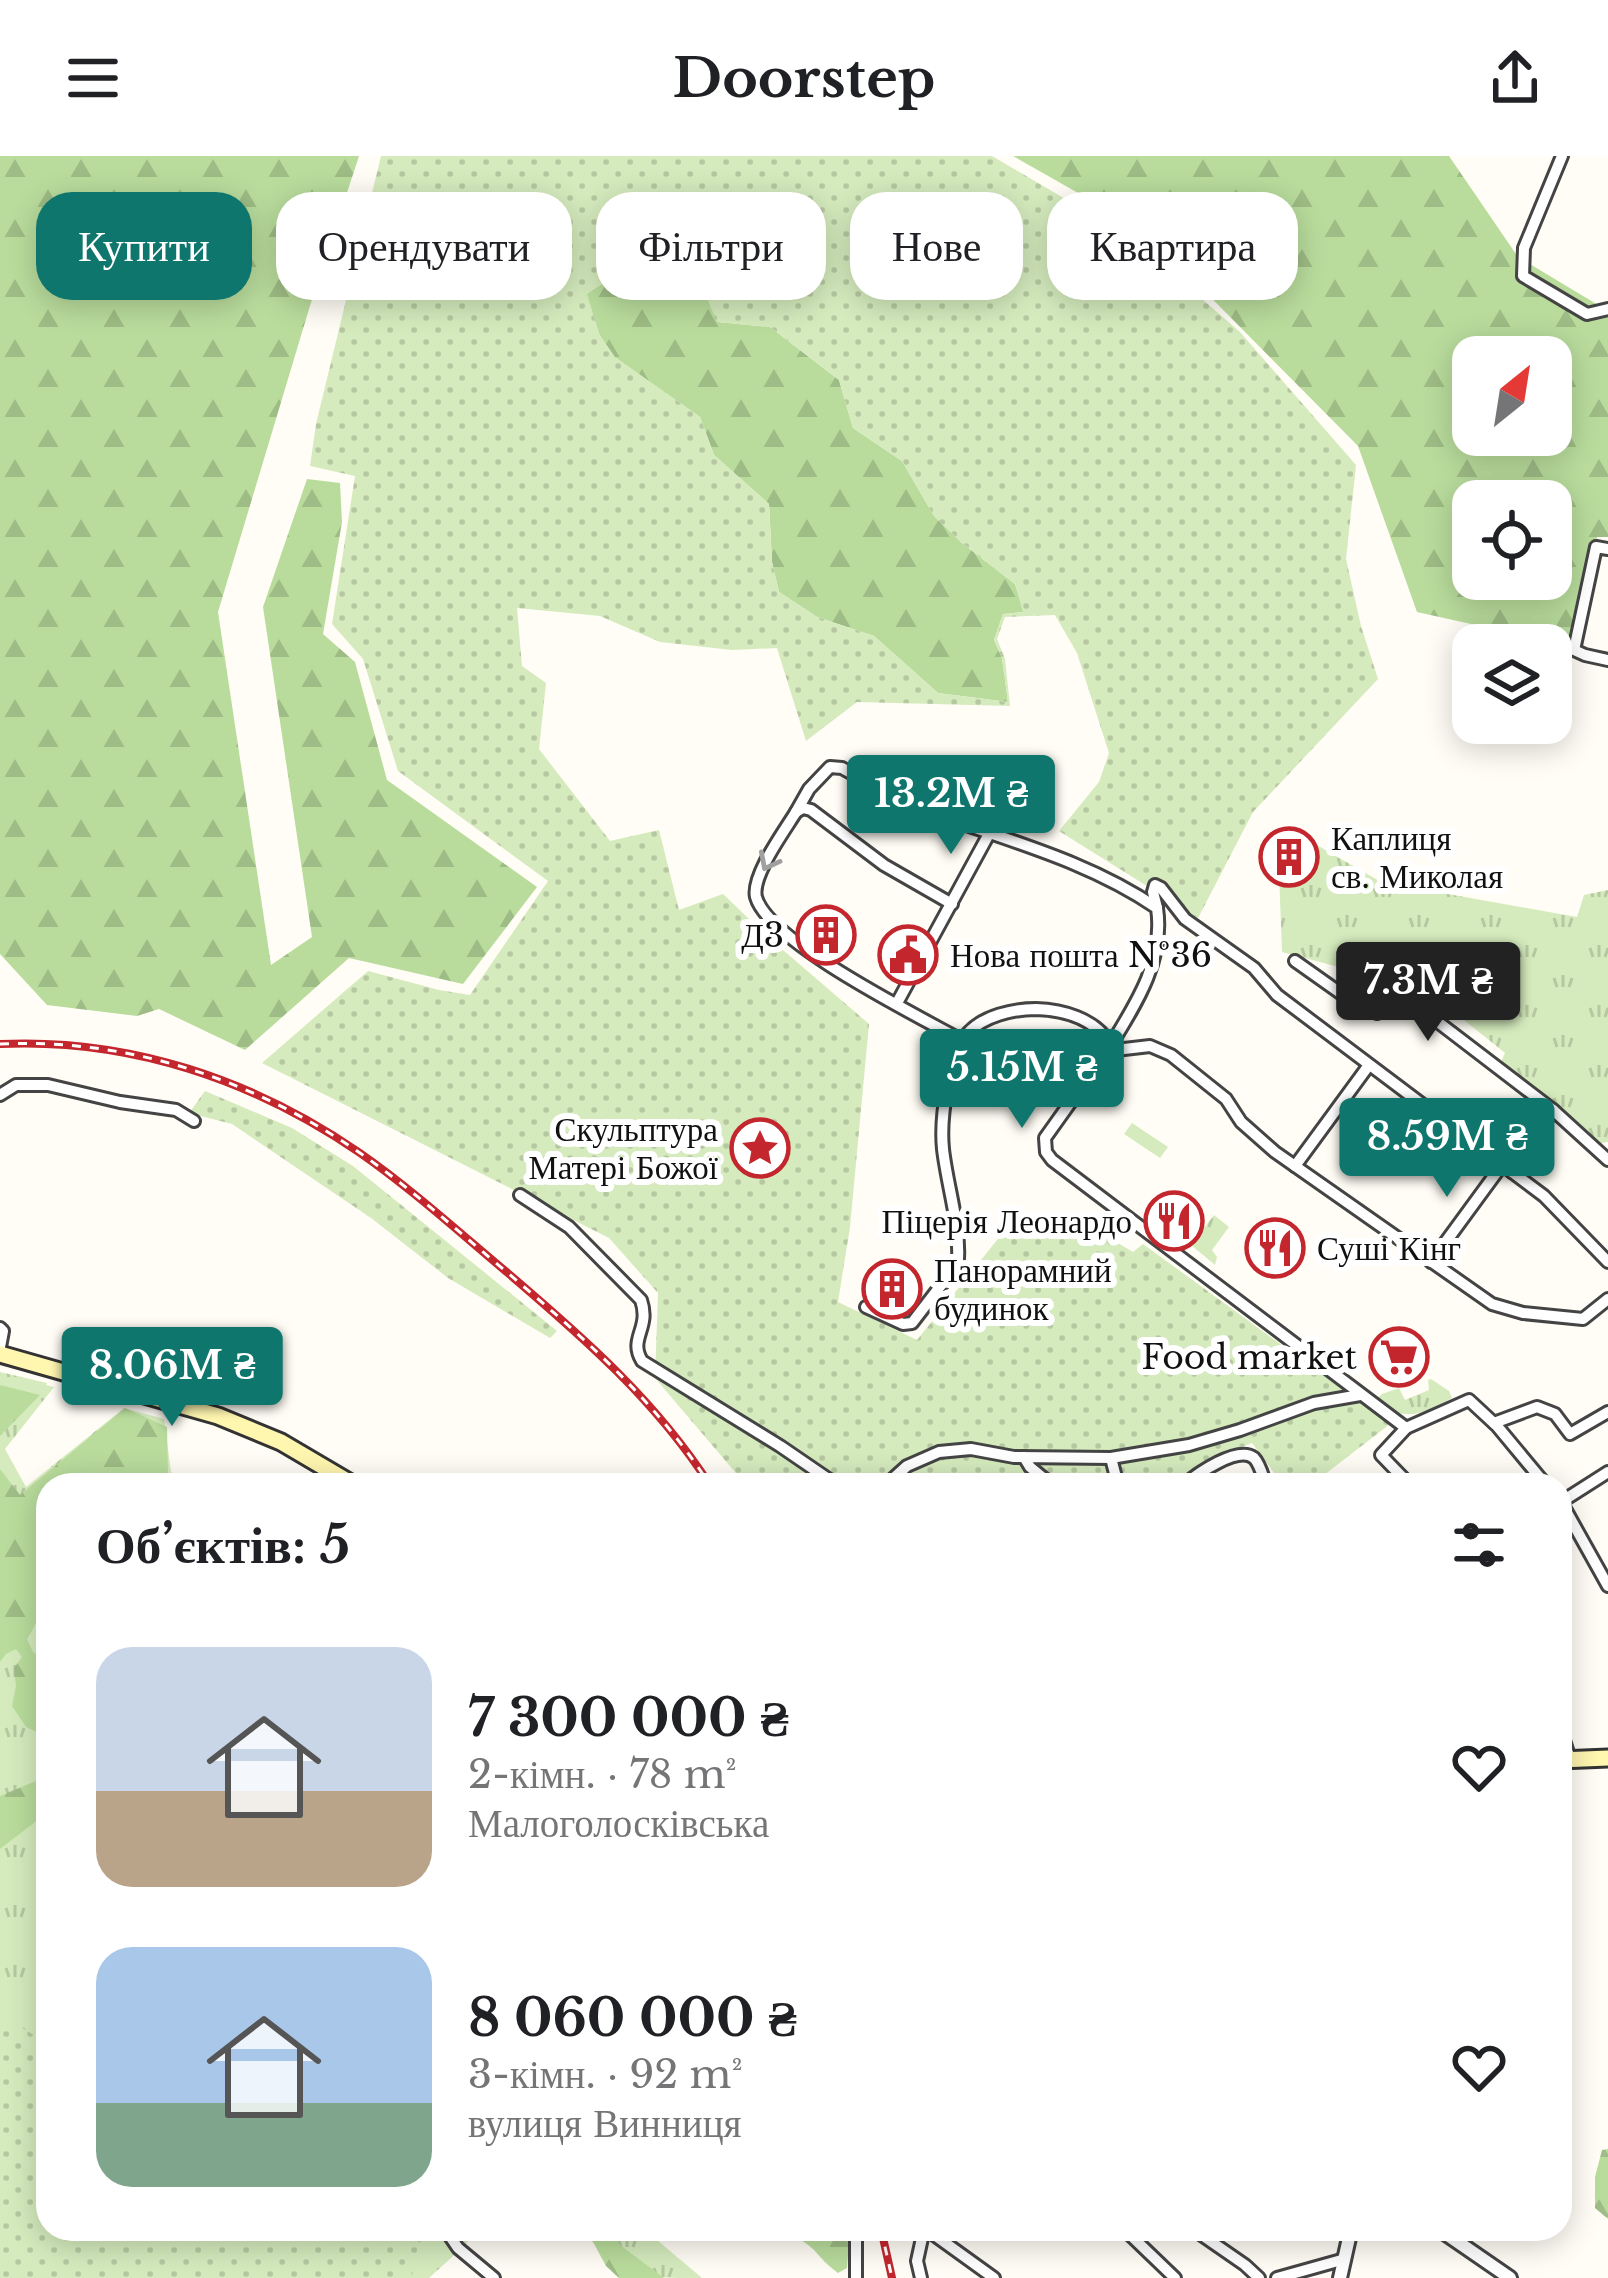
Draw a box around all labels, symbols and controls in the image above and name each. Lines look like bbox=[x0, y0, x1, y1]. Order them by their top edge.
icon: menu bbox=[60, 45, 126, 111]
text: Doorstep bbox=[673, 45, 935, 112]
icon: share bbox=[1482, 45, 1548, 111]
chip: Купити bbox=[36, 192, 252, 300]
chip: Орендувати bbox=[276, 192, 572, 300]
chip: Фільтри bbox=[596, 192, 826, 300]
chip: Нове bbox=[850, 192, 1023, 300]
chip: Квартира bbox=[1047, 192, 1298, 300]
north arrow bbox=[1452, 336, 1572, 456]
map controls bbox=[1452, 336, 1572, 744]
button: locate bbox=[1452, 480, 1572, 600]
button: layers bbox=[1452, 624, 1572, 744]
pin: 13.2M ₴ bbox=[840, 755, 1062, 857]
text: 13.2M ₴ bbox=[874, 769, 1028, 818]
place label: Каплиця св. Миколая bbox=[1331, 818, 1503, 897]
building icon: Каплиця св. Миколая bbox=[1258, 826, 1320, 888]
one-way arrow bbox=[759, 849, 782, 871]
building icon: Д3 bbox=[795, 904, 857, 966]
place label: Д3 bbox=[741, 915, 784, 956]
public building icon: Нова пошта №36 bbox=[877, 924, 939, 986]
place label: Нова пошта №36 bbox=[950, 935, 1212, 976]
pin: 7.3M ₴ bbox=[1330, 942, 1526, 1044]
text: 7.3M ₴ bbox=[1363, 956, 1493, 1005]
pin: 5.15M ₴ bbox=[911, 1029, 1133, 1131]
text: 5.15M ₴ bbox=[947, 1043, 1097, 1092]
pin: 8.59M ₴ bbox=[1336, 1098, 1558, 1200]
place label: Скульптура Матері Божої bbox=[528, 1109, 719, 1188]
text: 8.59M ₴ bbox=[1366, 1112, 1528, 1161]
place icon: Скульптура Матері Божої bbox=[729, 1117, 791, 1179]
restaurant icon: Піцерія Леонардо bbox=[1143, 1190, 1205, 1252]
place label: Піцерія Леонардо bbox=[881, 1201, 1132, 1242]
restaurant icon: Суші Кінг bbox=[1244, 1217, 1306, 1279]
place label: Суші Кінг bbox=[1317, 1228, 1461, 1269]
place label: Панорамний будинок bbox=[934, 1250, 1112, 1329]
building icon: Панорамний будинок bbox=[861, 1258, 923, 1320]
supermarket icon: Food market bbox=[1368, 1326, 1430, 1388]
pin: 8.06M ₴ bbox=[61, 1327, 283, 1429]
place label: Food market bbox=[1141, 1337, 1358, 1378]
text: 8.06M ₴ bbox=[89, 1341, 255, 1390]
icon: filters bbox=[1446, 1512, 1512, 1578]
text: Об’єктів: 5 bbox=[96, 1514, 350, 1577]
text: 7 300 000 ₴ bbox=[468, 1687, 788, 1750]
icon: home bbox=[192, 1695, 336, 1839]
icon: heart bbox=[1446, 1734, 1512, 1800]
text: 2-кімн. · 78 m² bbox=[468, 1750, 737, 1799]
text: Малоголосківська bbox=[468, 1799, 769, 1848]
text: 8 060 000 ₴ bbox=[468, 1987, 796, 2050]
icon: home bbox=[192, 1995, 336, 2139]
icon: heart bbox=[1446, 2034, 1512, 2100]
text: 3-кімн. · 92 m² bbox=[468, 2050, 743, 2099]
text: вулиця Винниця bbox=[468, 2099, 742, 2148]

